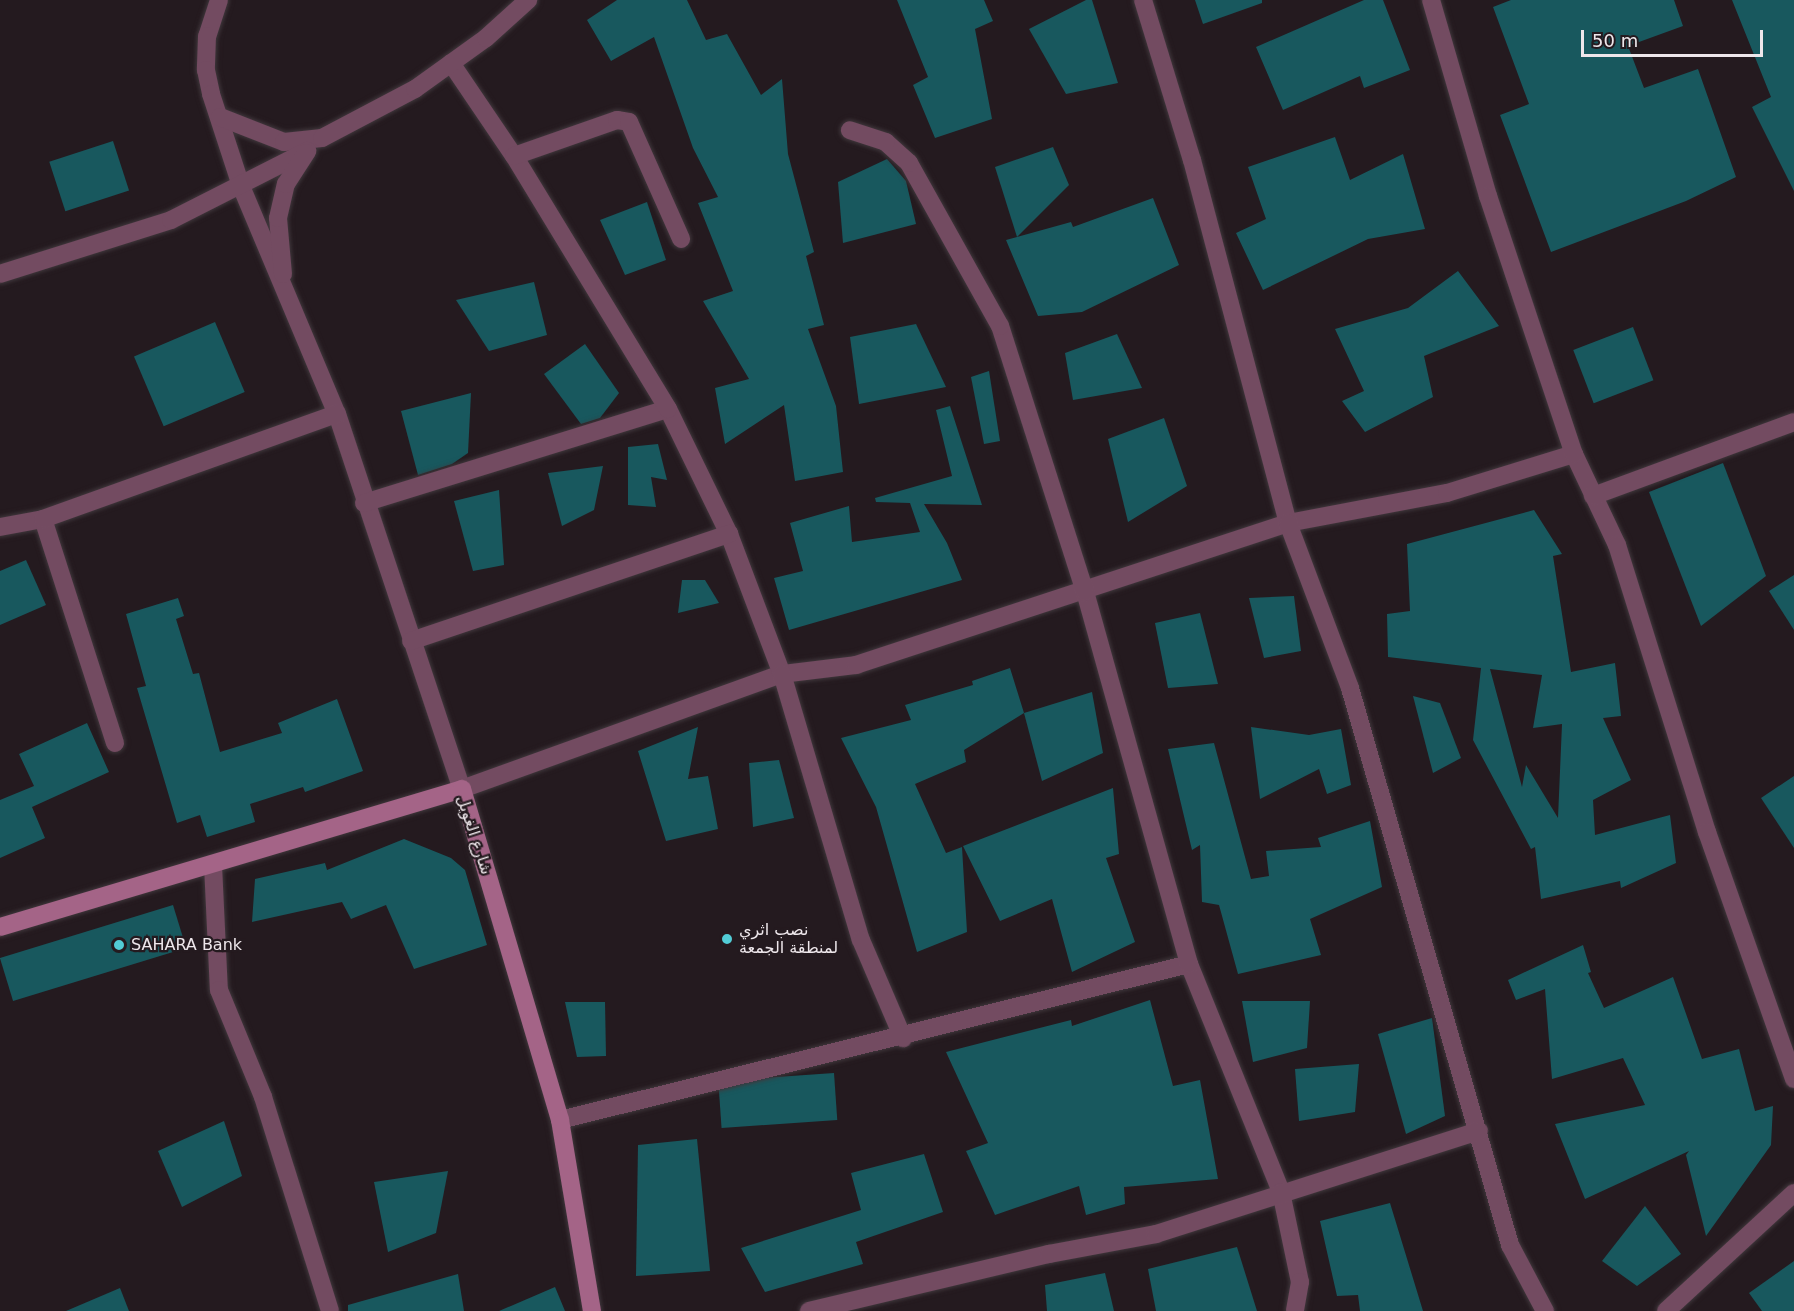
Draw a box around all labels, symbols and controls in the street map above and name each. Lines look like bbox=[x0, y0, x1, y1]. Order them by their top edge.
scale bar bbox=[1584, 18, 1766, 56]
text: 50 m bbox=[1592, 30, 1638, 51]
street label: شارع الغويل bbox=[452, 793, 496, 877]
place label: نصب اثري لمنطقة الجمعة bbox=[739, 920, 838, 958]
marker: نصب اثري لمنطقة الجمعة bbox=[720, 932, 734, 946]
place label: SAHARA Bank bbox=[131, 935, 242, 955]
marker: SAHARA Bank bbox=[112, 938, 126, 952]

